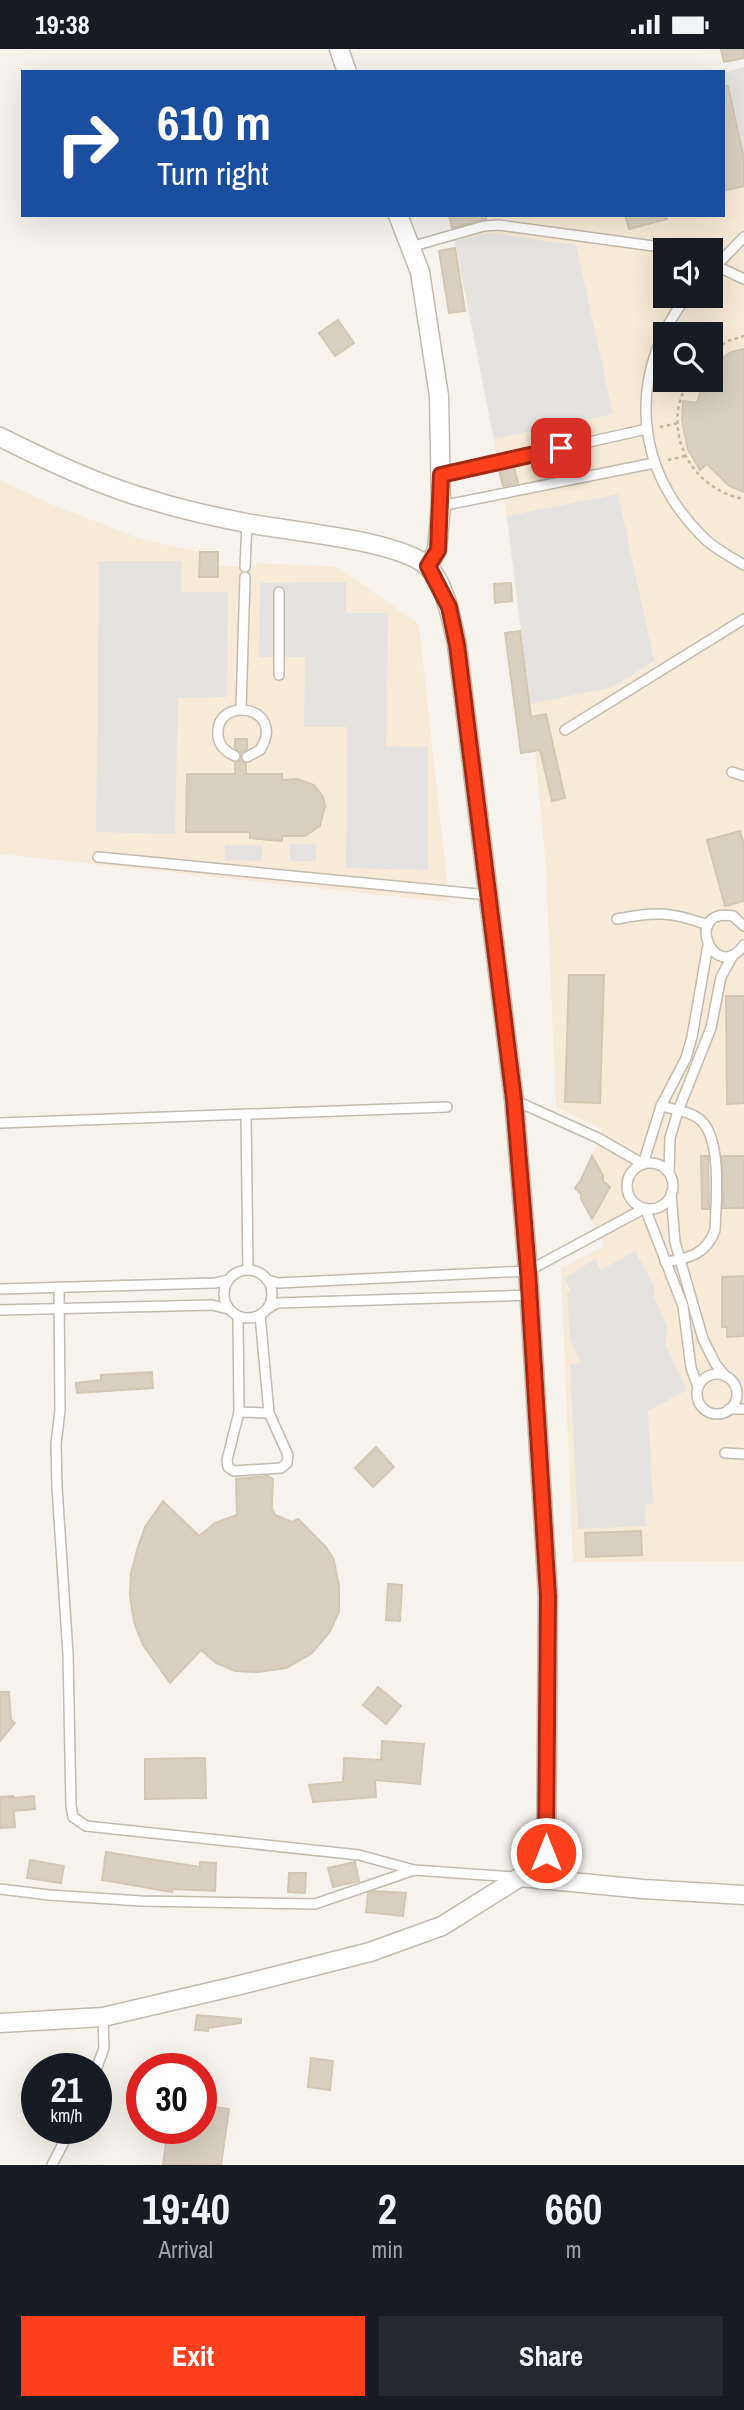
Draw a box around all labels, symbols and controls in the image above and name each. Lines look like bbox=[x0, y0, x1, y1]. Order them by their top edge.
text: 19:38 bbox=[35, 7, 90, 42]
text: 610 m bbox=[157, 89, 271, 155]
icon: right bbox=[42, 98, 133, 189]
text: Turn right bbox=[157, 152, 269, 195]
map controls bbox=[653, 238, 723, 392]
button: sound bbox=[653, 238, 723, 308]
button: search bbox=[653, 322, 723, 392]
pin bbox=[531, 418, 591, 478]
icon: arrive bbox=[542, 429, 580, 467]
position arrow bbox=[509, 1816, 583, 1890]
speed limit sign: 30 bbox=[126, 2053, 217, 2144]
text: 21 bbox=[51, 2066, 82, 2113]
text: km/h bbox=[51, 2103, 83, 2128]
text: 19:40 bbox=[142, 2181, 230, 2237]
text: 2 bbox=[378, 2181, 397, 2237]
text: 660 bbox=[545, 2181, 602, 2237]
text: Arrival bbox=[159, 2234, 213, 2265]
text: min bbox=[372, 2234, 403, 2265]
text: m bbox=[566, 2234, 581, 2265]
button: Exit bbox=[21, 2316, 365, 2396]
button: Share bbox=[379, 2316, 723, 2396]

